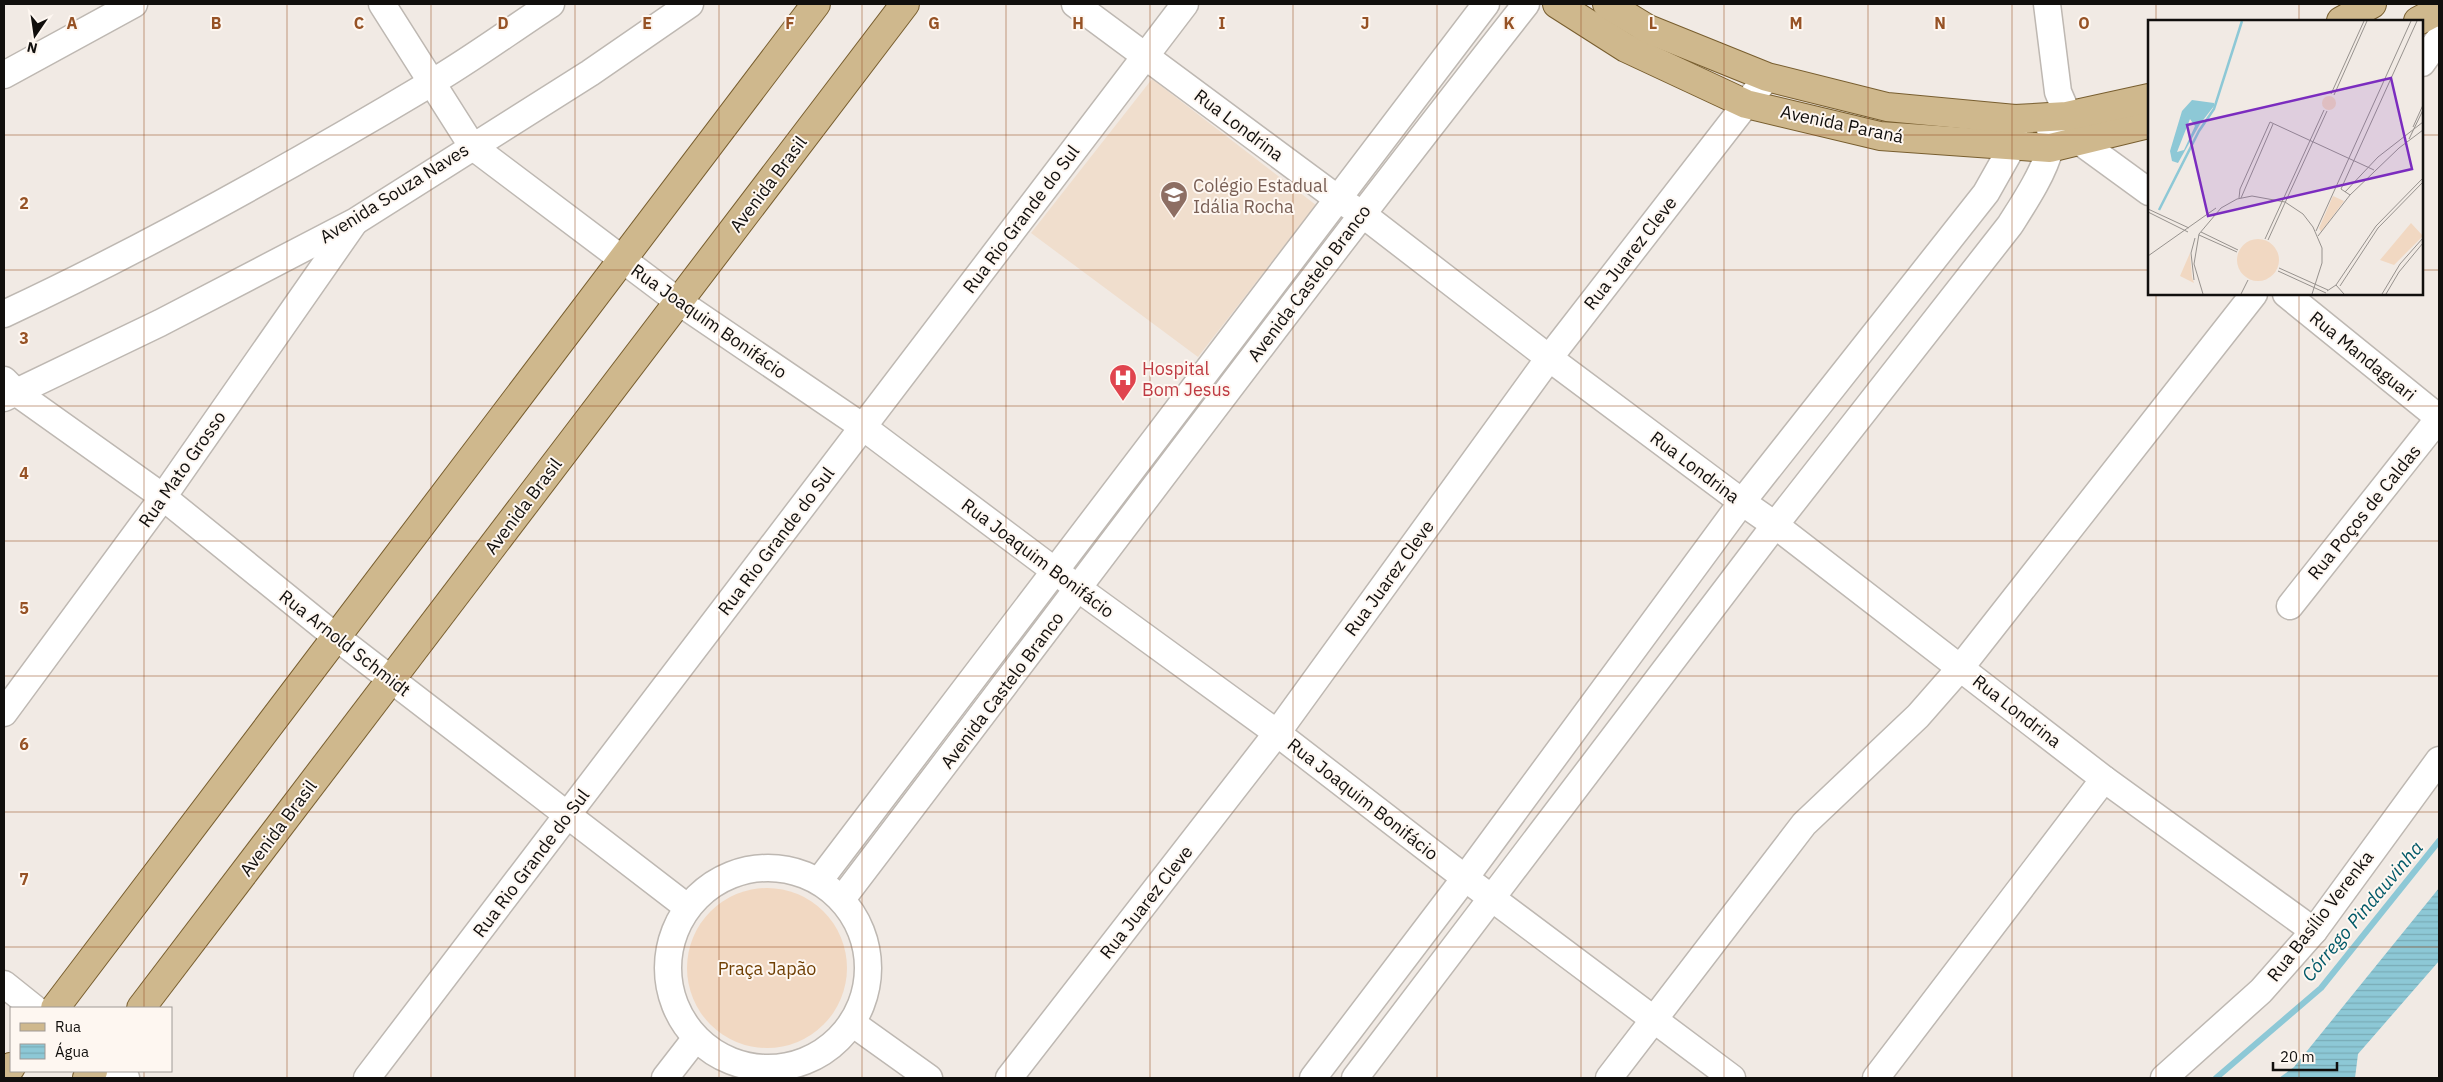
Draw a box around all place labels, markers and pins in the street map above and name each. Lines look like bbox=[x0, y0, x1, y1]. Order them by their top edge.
place label: Colégio Estadual Idália Rocha bbox=[1193, 174, 1328, 218]
school or university icon: Colégio Estadual Idália Rocha bbox=[1159, 180, 1189, 219]
place label: Hospital Bom Jesus bbox=[1142, 357, 1231, 401]
hospital icon: Hospital Bom Jesus bbox=[1108, 363, 1138, 402]

